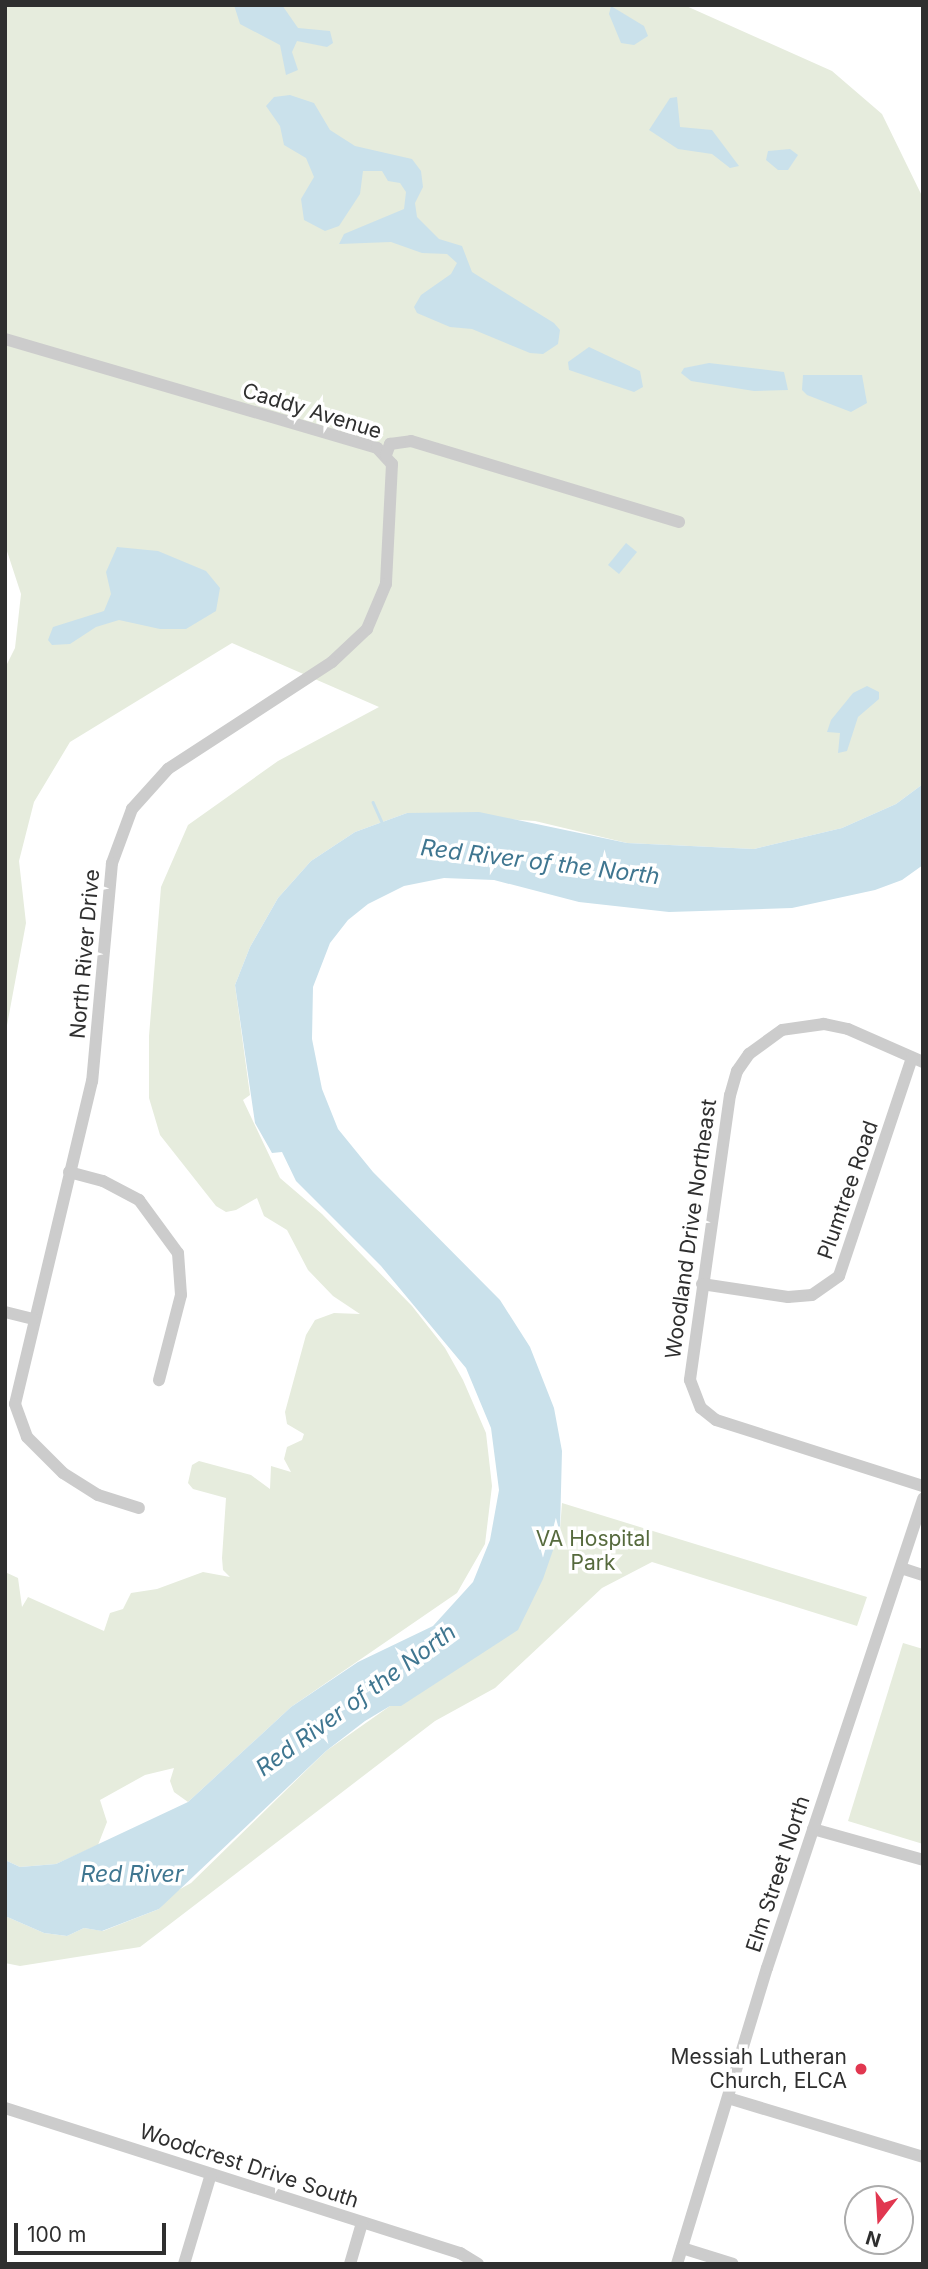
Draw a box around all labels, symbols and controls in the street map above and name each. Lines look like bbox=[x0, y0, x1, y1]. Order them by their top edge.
street label: Caddy Avenue bbox=[239, 378, 385, 444]
water label: Red River of the North bbox=[419, 834, 661, 890]
street label: North River Drive bbox=[65, 868, 105, 1040]
street label: Woodland Drive Northeast bbox=[660, 1098, 722, 1360]
street label: Plumtree Road bbox=[813, 1117, 883, 1263]
park label: VA Hospital Park bbox=[536, 1526, 650, 1576]
water label: Red River of the North bbox=[251, 1618, 461, 1782]
street label: Elm Street North bbox=[741, 1793, 815, 1955]
water label: Red River bbox=[80, 1860, 184, 1888]
place label: Messiah Lutheran Church, ELCA bbox=[670, 2044, 847, 2094]
marker: Messiah Lutheran Church, ELCA bbox=[853, 2061, 869, 2077]
street label: Woodcrest Drive South bbox=[136, 2119, 362, 2213]
north arrow bbox=[844, 2185, 914, 2255]
scale bar bbox=[18, 2210, 170, 2254]
text: 100 m bbox=[27, 2222, 86, 2247]
text: N bbox=[863, 2226, 884, 2252]

